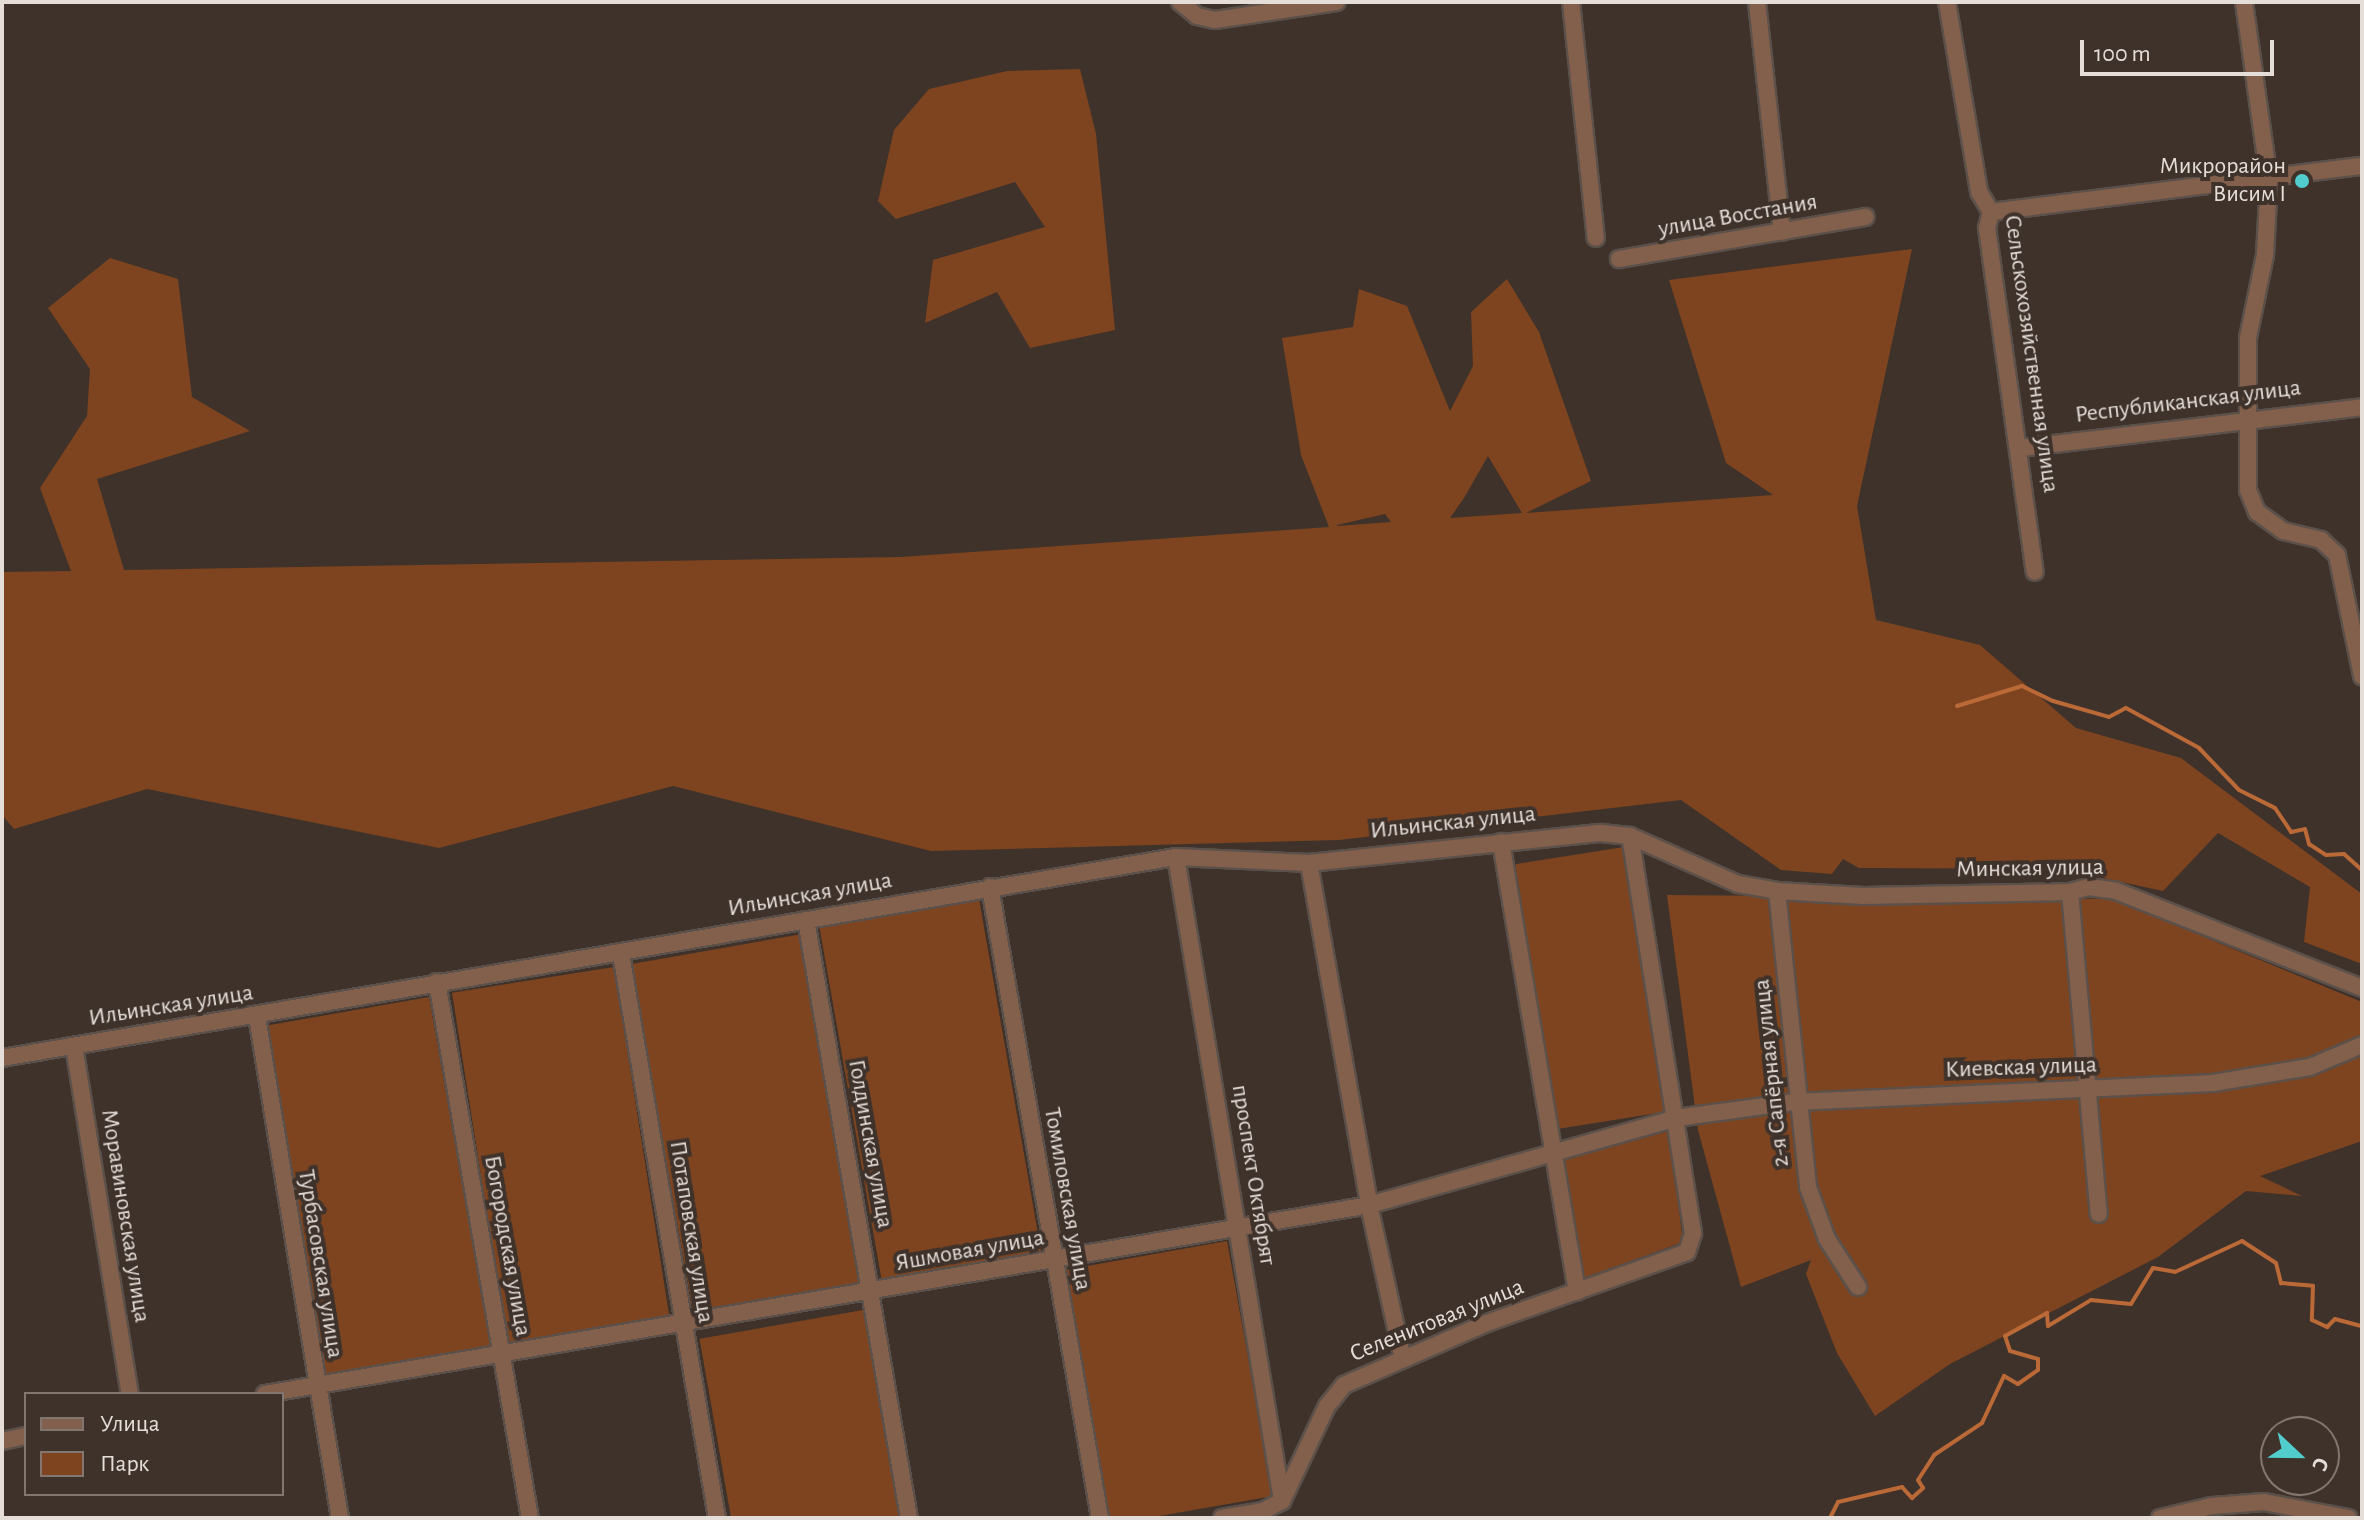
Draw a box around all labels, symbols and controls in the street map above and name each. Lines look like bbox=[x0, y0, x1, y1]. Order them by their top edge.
scale bar bbox=[2084, 24, 2278, 74]
text: 100 m bbox=[2094, 42, 2151, 66]
place label: Микрорайон Висим I bbox=[2159, 153, 2286, 209]
marker: Микрорайон Висим I bbox=[2293, 172, 2311, 190]
street label: улица Восстания bbox=[1656, 188, 1820, 244]
street label: Сельскохозяйственная улица bbox=[1997, 213, 2065, 495]
street label: Республиканская улица bbox=[2074, 374, 2302, 430]
street label: Ильинская улица bbox=[1369, 800, 1537, 846]
street label: Минская улица bbox=[1956, 853, 2104, 885]
street label: Ильинская улица bbox=[726, 866, 894, 924]
street label: 2-я Сапёрная улица bbox=[1748, 978, 1796, 1168]
street label: Ильинская улица bbox=[87, 979, 255, 1033]
street label: Киевская улица bbox=[1945, 1051, 2097, 1085]
street label: Голдинская улица bbox=[841, 1057, 899, 1231]
street label: проспект Октябрят bbox=[1225, 1083, 1281, 1267]
street label: Томиловская улица bbox=[1037, 1105, 1097, 1293]
street label: Моравиновская улица bbox=[94, 1107, 156, 1325]
street label: Потаповская улица bbox=[662, 1139, 720, 1325]
street label: Богородская улица bbox=[477, 1153, 537, 1339]
street label: Турбасовская улица bbox=[291, 1168, 349, 1360]
street label: Яшмовая улица bbox=[893, 1224, 1047, 1278]
street label: Селенитовая улица bbox=[1346, 1273, 1528, 1369]
legend bbox=[24, 1392, 284, 1496]
text: Улица bbox=[100, 1412, 160, 1436]
north arrow bbox=[2260, 1416, 2340, 1496]
text: Парк bbox=[100, 1452, 149, 1476]
text: С bbox=[2308, 1454, 2333, 1474]

